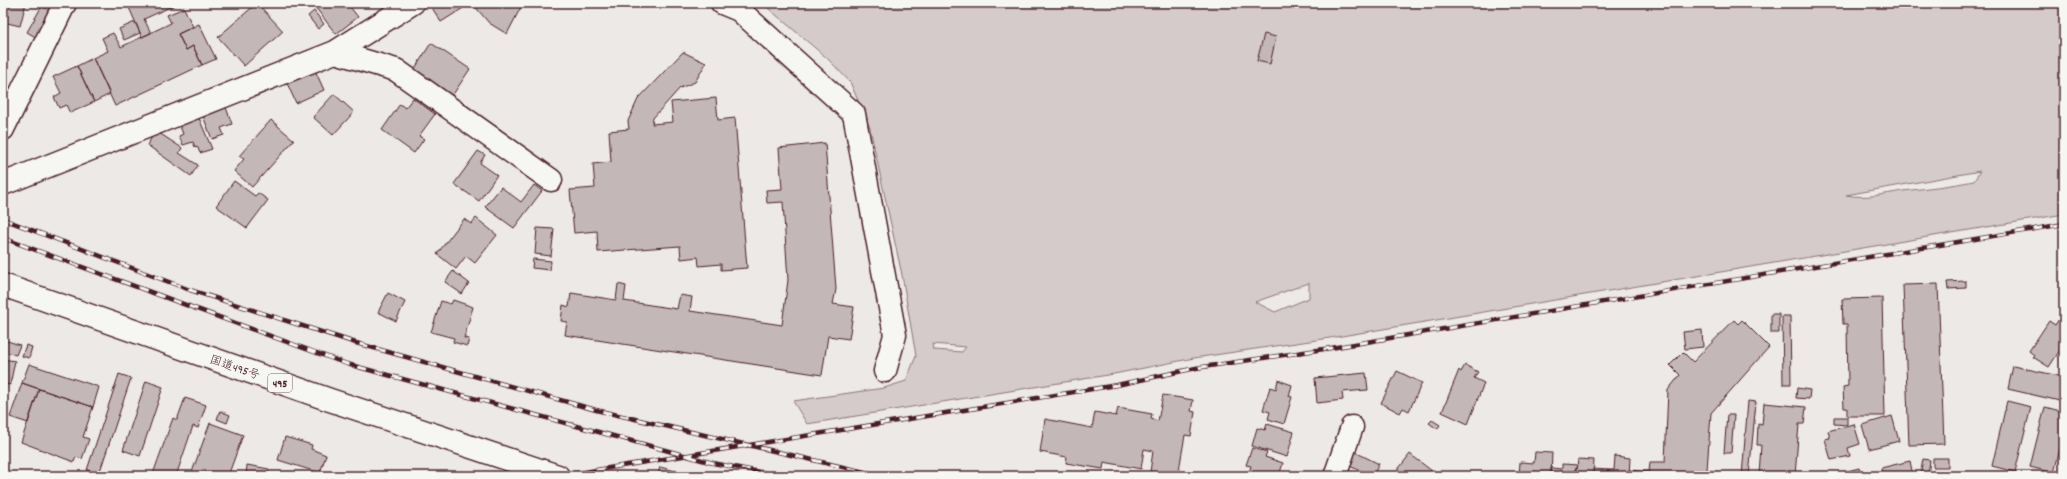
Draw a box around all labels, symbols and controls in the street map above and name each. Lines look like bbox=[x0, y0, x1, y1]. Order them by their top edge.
street label: 国道495号 bbox=[207, 352, 262, 385]
road number: 495 bbox=[268, 374, 292, 392]

